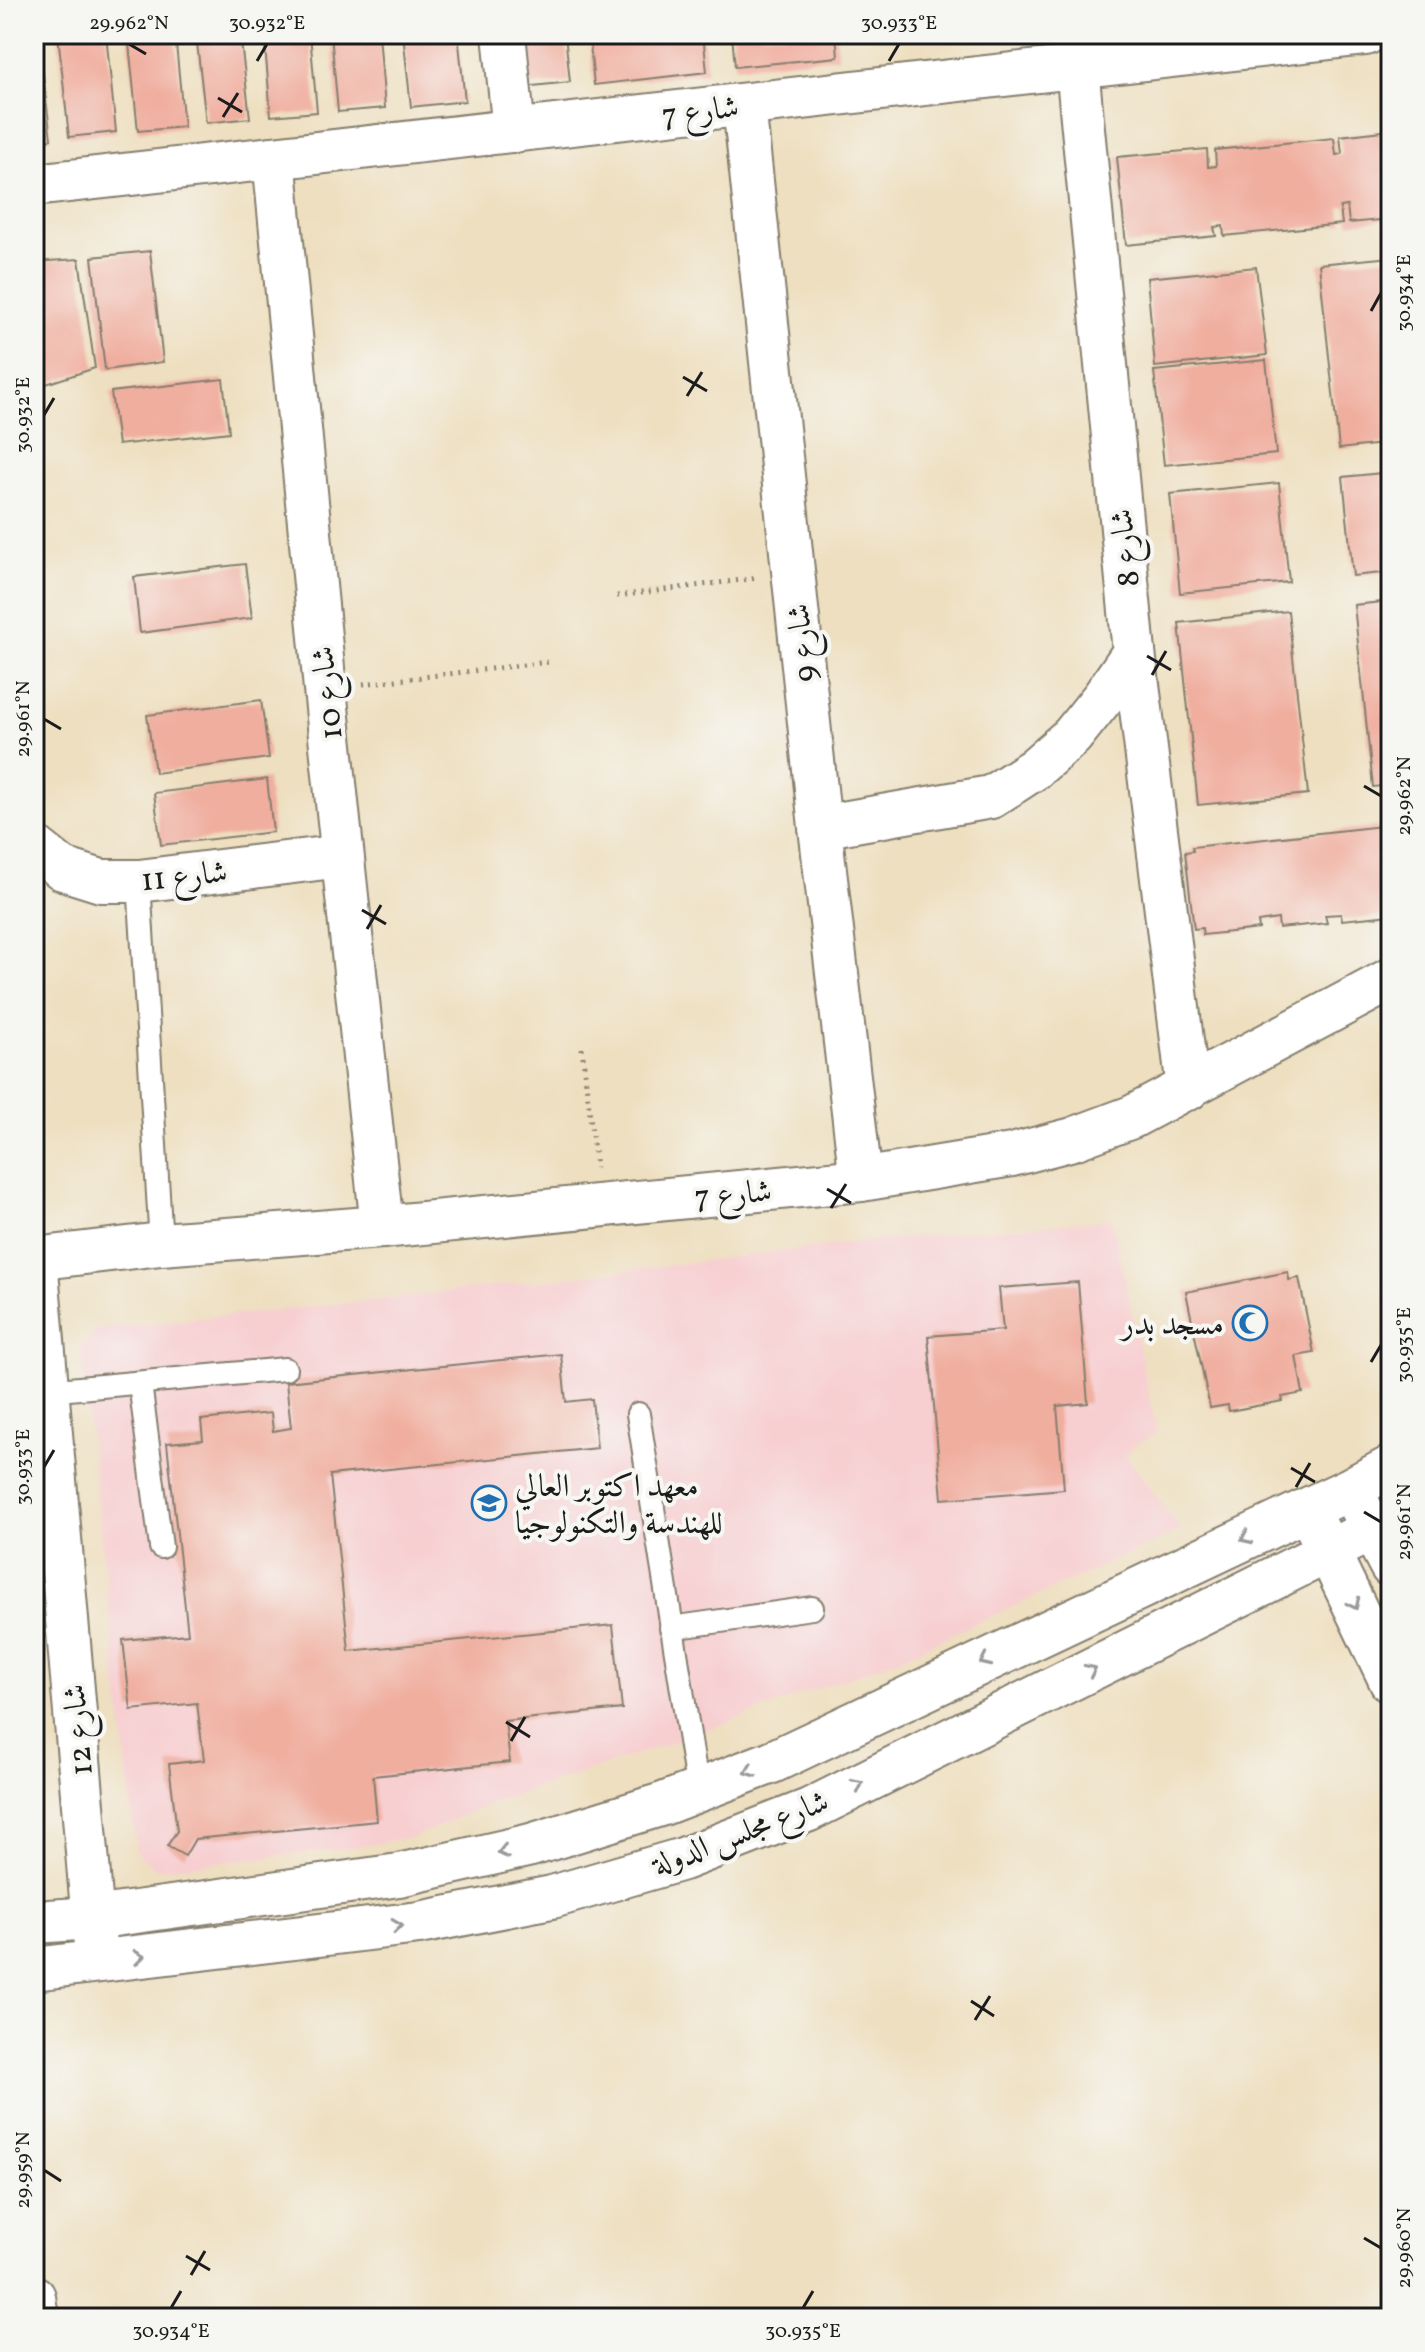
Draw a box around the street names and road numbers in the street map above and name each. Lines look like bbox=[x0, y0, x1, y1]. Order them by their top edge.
street label: شارع 7 bbox=[659, 86, 742, 142]
street label: شارع 8 bbox=[1101, 506, 1155, 589]
street label: شارع 9 bbox=[778, 601, 832, 684]
street label: شارع 10 bbox=[302, 644, 358, 742]
street label: شارع 11 bbox=[139, 852, 230, 906]
street label: شارع 7 bbox=[693, 1171, 774, 1223]
street label: شارع 12 bbox=[54, 1682, 108, 1777]
street label: شارع مجلس الدولة bbox=[645, 1781, 836, 1891]

